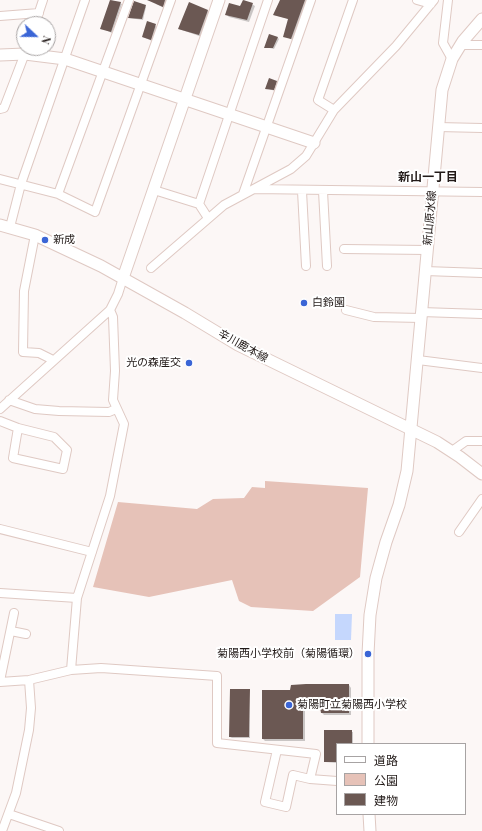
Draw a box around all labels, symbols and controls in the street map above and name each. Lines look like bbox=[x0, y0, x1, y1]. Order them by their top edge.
north arrow bbox=[16, 16, 56, 56]
text: N bbox=[38, 34, 55, 47]
district label: 新山一丁目 bbox=[398, 170, 458, 184]
street label: 新山原水線 bbox=[421, 190, 439, 246]
place label: 新成 bbox=[53, 233, 75, 247]
marker: 新成 bbox=[40, 235, 50, 245]
place label: 白鈴園 bbox=[312, 296, 345, 310]
marker: 白鈴園 bbox=[299, 298, 309, 308]
street label: 辛川鹿本線 bbox=[216, 327, 270, 365]
place label: 光の森産交 bbox=[126, 356, 181, 370]
marker: 光の森産交 bbox=[184, 358, 194, 368]
place label: 菊陽西小学校前（菊陽循環） bbox=[217, 647, 360, 661]
marker: 菊陽西小学校前（菊陽循環） bbox=[363, 649, 373, 659]
place label: 菊陽町立菊陽西小学校 bbox=[297, 698, 407, 712]
marker: 菊陽町立菊陽西小学校 bbox=[284, 700, 294, 710]
legend bbox=[336, 743, 466, 815]
text: 道路 bbox=[374, 752, 398, 768]
text: 公園 bbox=[374, 772, 398, 788]
text: 建物 bbox=[374, 792, 398, 808]

